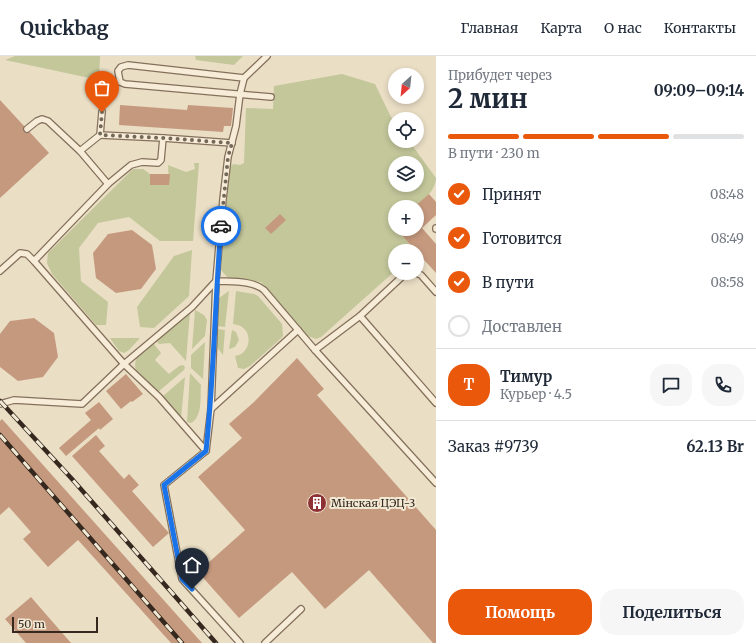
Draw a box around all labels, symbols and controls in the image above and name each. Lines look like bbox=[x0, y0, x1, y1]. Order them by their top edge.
text: Quickbag bbox=[20, 16, 109, 40]
text: Главная bbox=[460, 19, 518, 37]
text: Карта bbox=[540, 19, 582, 37]
text: О нас bbox=[604, 19, 642, 37]
text: Контакты bbox=[664, 19, 736, 37]
text: Прибудет через bbox=[448, 67, 552, 84]
north arrow bbox=[388, 68, 424, 104]
map controls bbox=[388, 68, 424, 280]
pin bbox=[85, 71, 119, 112]
icon: bag bbox=[91, 77, 113, 99]
text: 09:09–09:14 bbox=[654, 81, 744, 100]
text: 2 мин bbox=[448, 82, 528, 115]
button: locate bbox=[388, 112, 424, 148]
text: В пути · 230 m bbox=[448, 145, 540, 162]
button: layers bbox=[388, 156, 424, 192]
icon: check bbox=[448, 183, 470, 205]
text: Принят bbox=[482, 185, 541, 204]
text: 08:48 bbox=[710, 186, 744, 203]
button: + bbox=[388, 200, 424, 236]
courier bbox=[201, 206, 241, 246]
icon: car bbox=[210, 215, 232, 237]
icon: check bbox=[448, 227, 470, 249]
text: Готовится bbox=[482, 229, 562, 248]
text: 08:49 bbox=[711, 230, 744, 247]
button: − bbox=[388, 244, 424, 280]
icon: check bbox=[448, 271, 470, 293]
text: В пути bbox=[482, 273, 534, 292]
text: 08:58 bbox=[710, 274, 744, 291]
text: Доставлен bbox=[482, 317, 562, 336]
button: chat bbox=[650, 364, 692, 406]
button: phone bbox=[702, 364, 744, 406]
text: Тимур bbox=[500, 367, 552, 386]
text: Т bbox=[464, 375, 474, 394]
text: Курьер · 4.5 bbox=[500, 386, 572, 403]
text: Заказ #9739 bbox=[448, 437, 538, 456]
text: 62.13 Br bbox=[686, 437, 744, 456]
building icon: Мінская ЦЭЦ-3 bbox=[306, 492, 328, 514]
place label: Мінская ЦЭЦ-3 bbox=[331, 496, 415, 510]
pin bbox=[175, 548, 209, 589]
icon: home bbox=[181, 554, 203, 576]
button: Помощь bbox=[448, 589, 592, 635]
button: Поделиться bbox=[600, 589, 744, 635]
scale bar bbox=[12, 615, 98, 634]
text: 50 m bbox=[18, 617, 45, 631]

